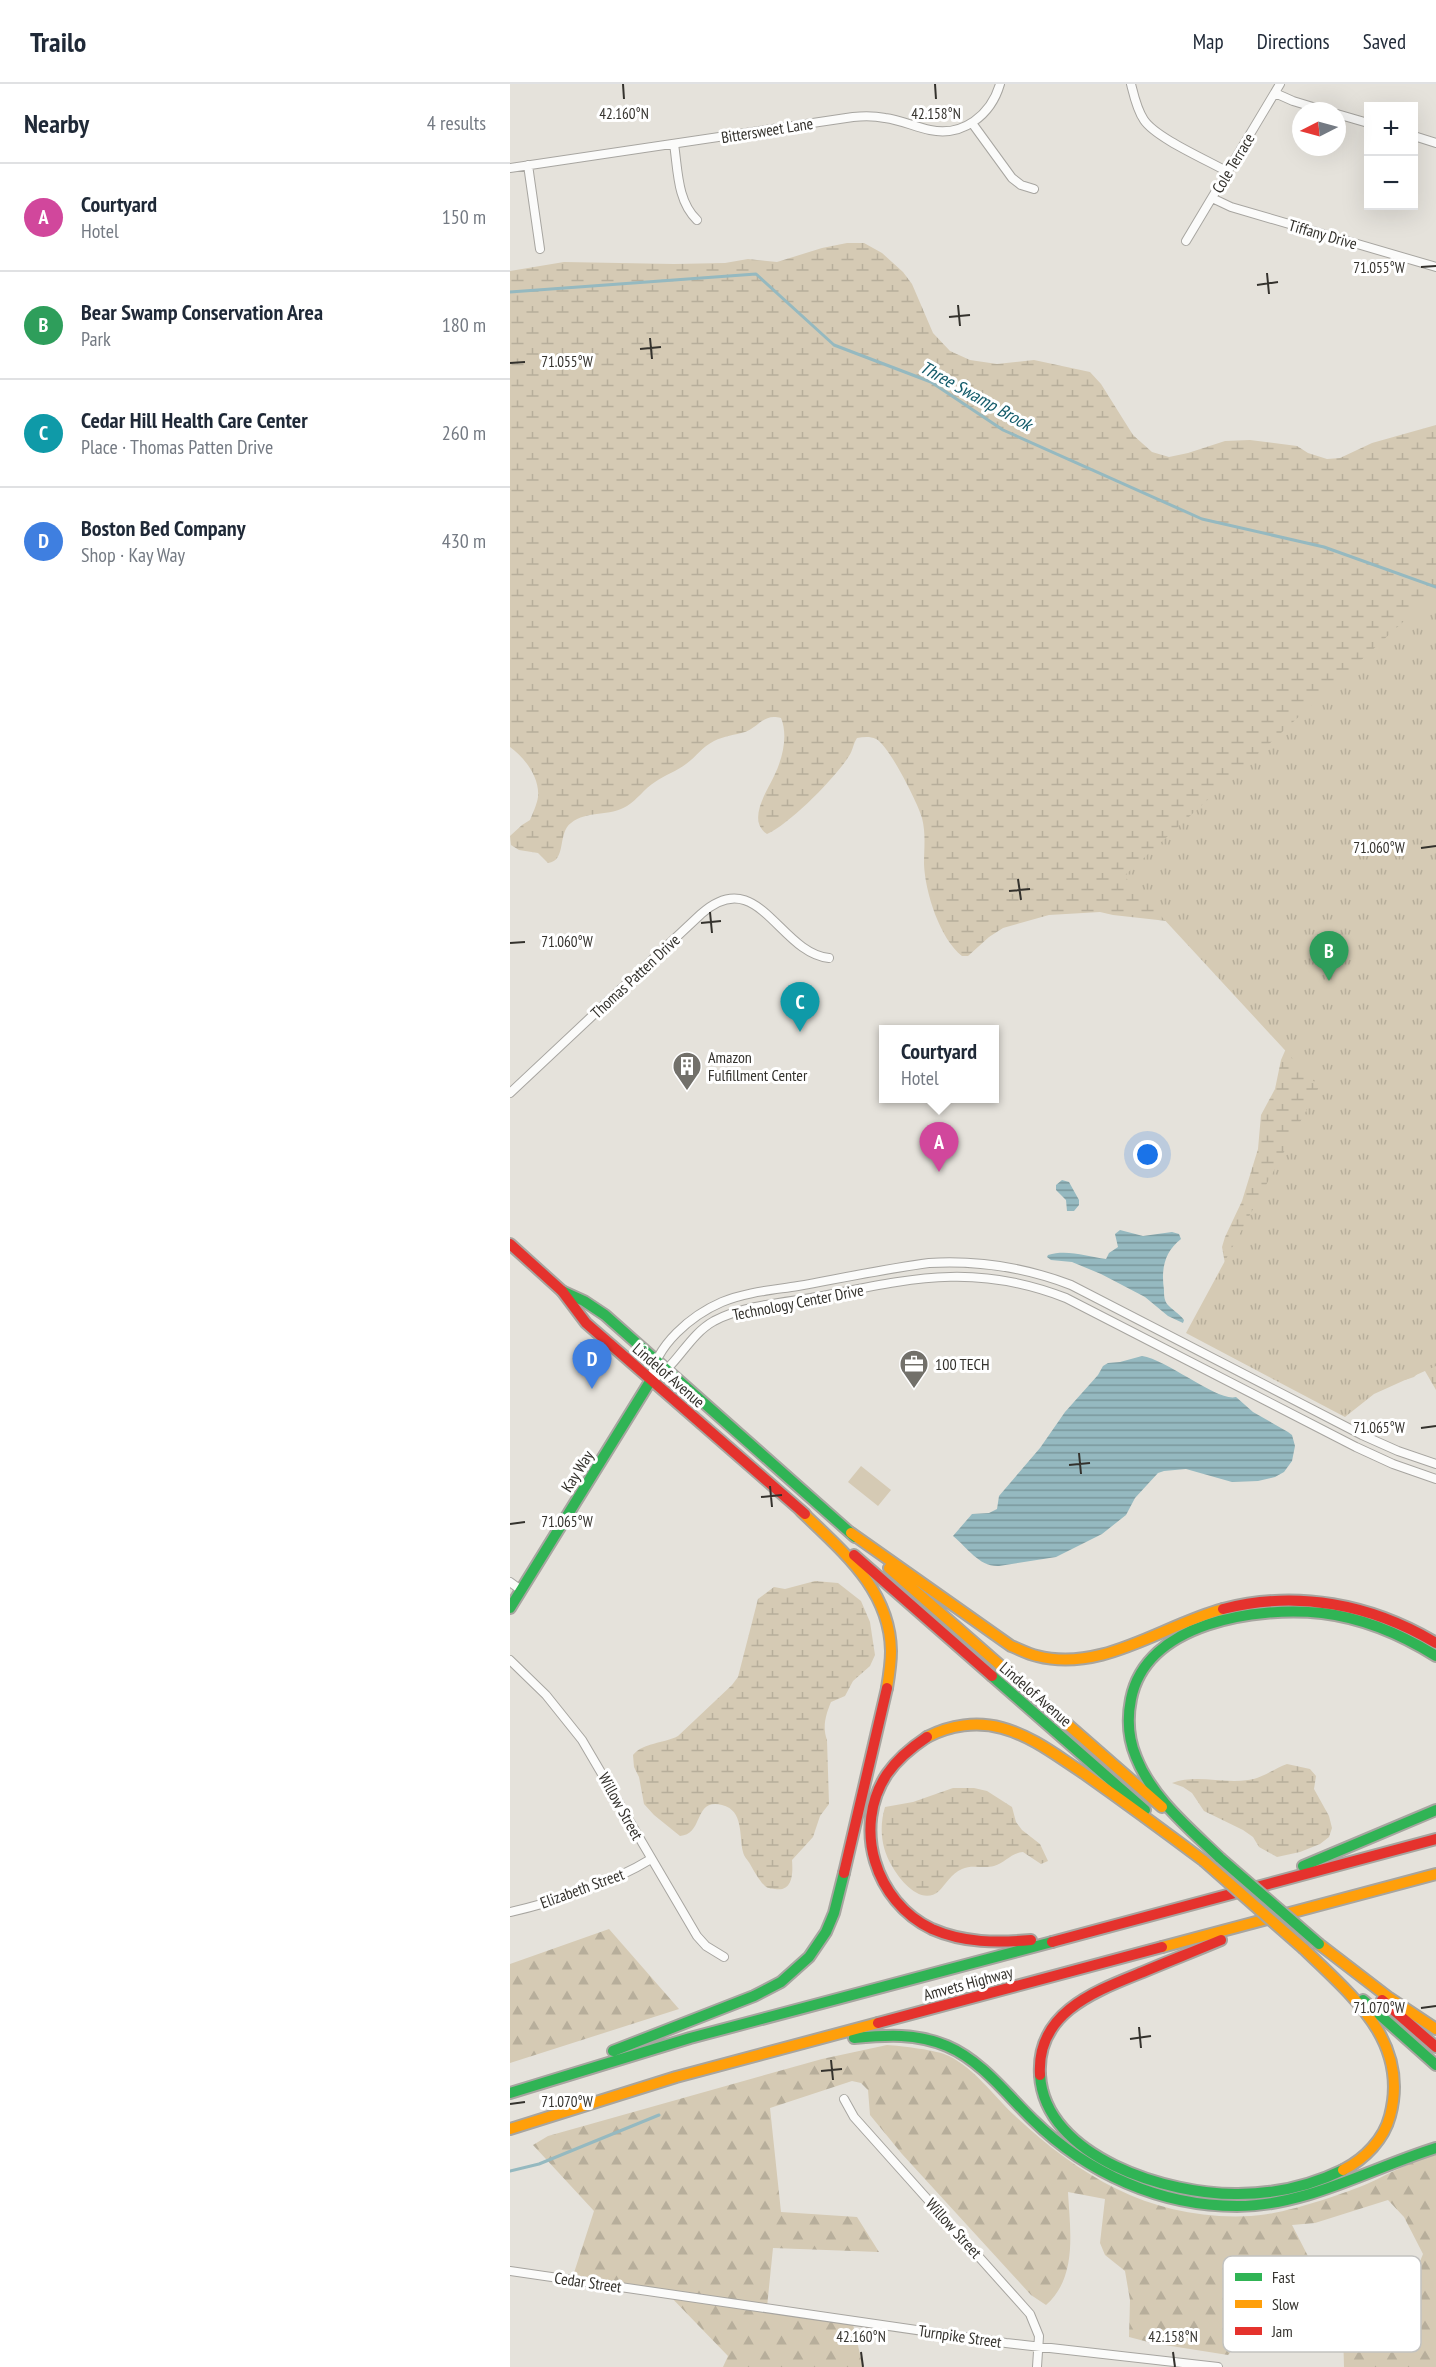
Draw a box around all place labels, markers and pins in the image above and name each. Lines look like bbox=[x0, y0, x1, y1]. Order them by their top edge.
pin: B bbox=[1310, 932, 1348, 981]
pin: C bbox=[780, 982, 820, 1032]
place label: Amazon Fulfillment Center bbox=[708, 1047, 808, 1085]
building icon: Amazon Fulfillment Center bbox=[671, 1050, 703, 1092]
pin: A bbox=[920, 1122, 958, 1172]
pin: D bbox=[572, 1340, 611, 1389]
office icon: 100 TECH bbox=[898, 1348, 930, 1390]
place label: 100 TECH bbox=[935, 1354, 990, 1374]

